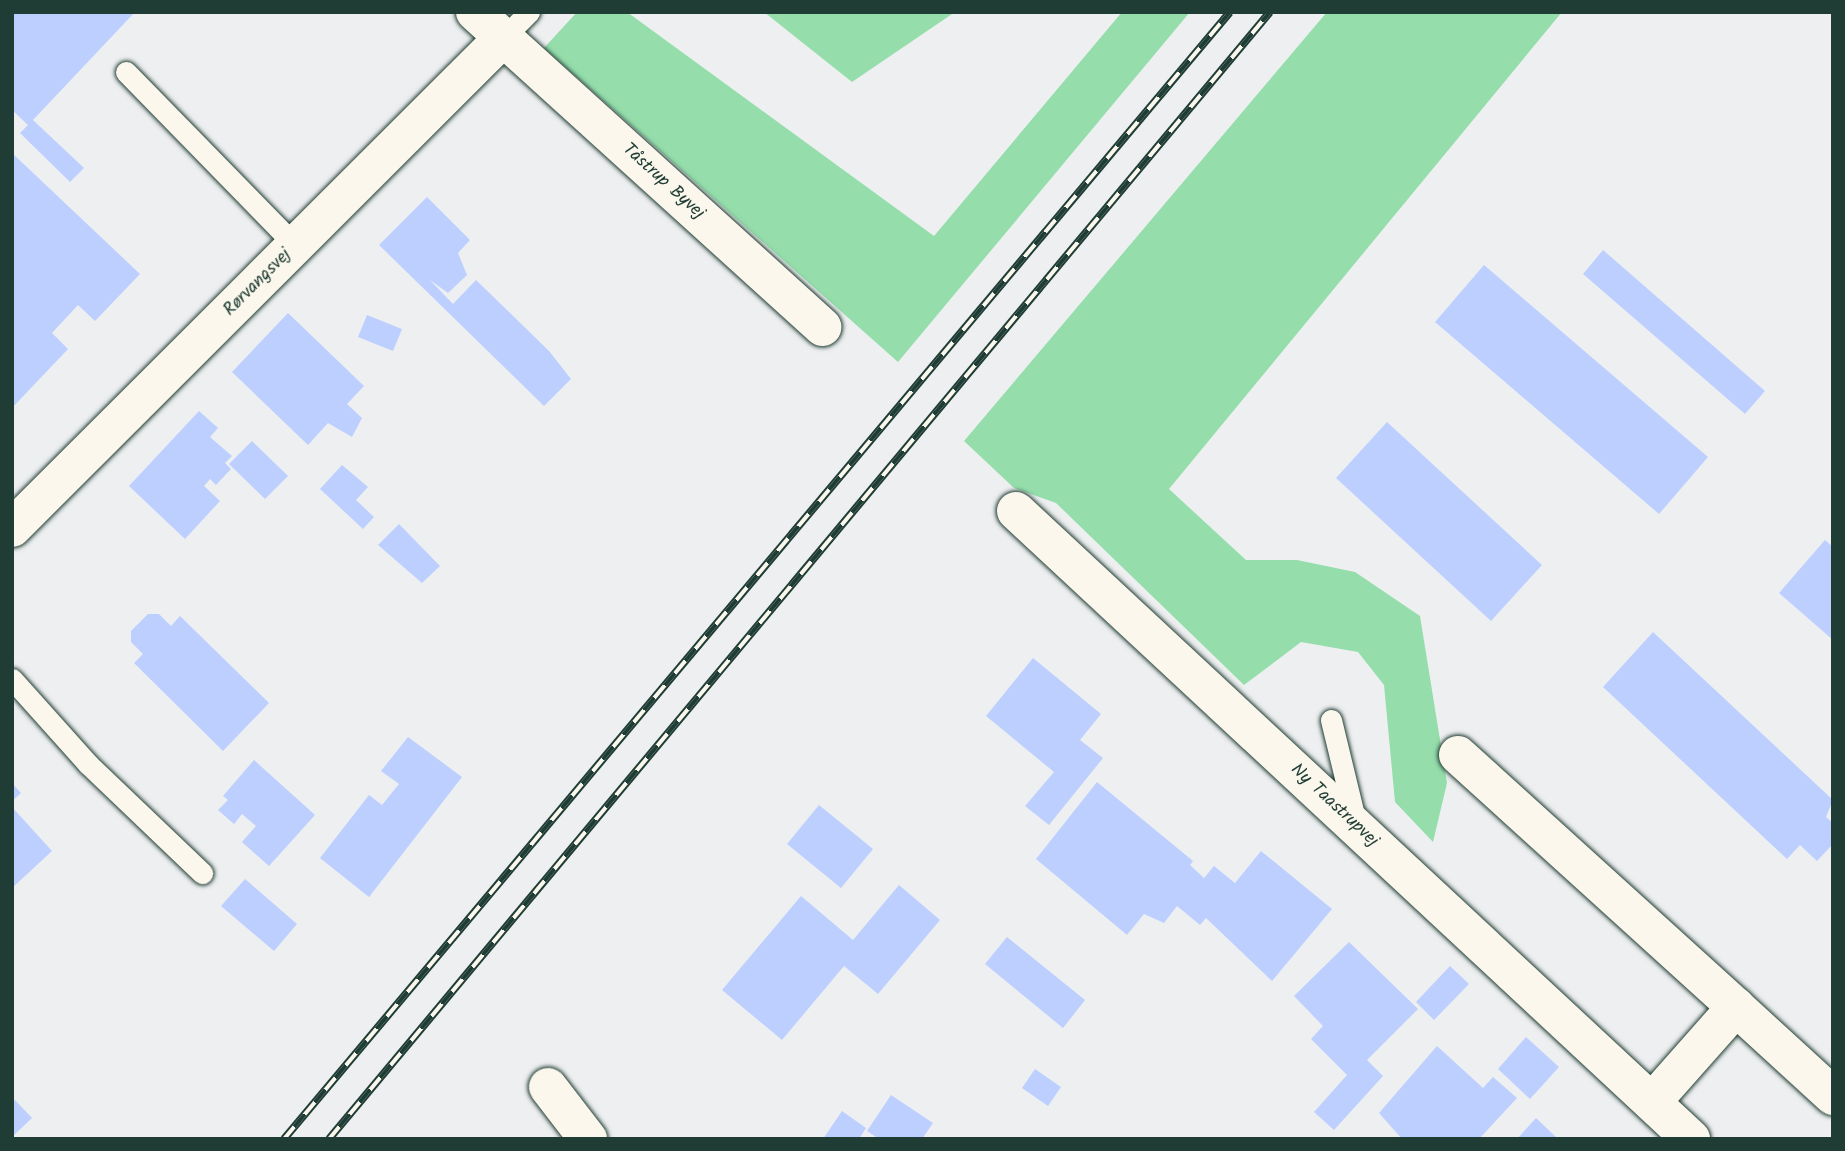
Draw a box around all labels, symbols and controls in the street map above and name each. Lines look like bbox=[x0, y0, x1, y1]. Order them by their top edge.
street label: Tåstrup Byvej bbox=[617, 139, 709, 225]
street label: Rørvangsvej bbox=[220, 245, 296, 321]
street label: Ny Taastrupvej bbox=[1286, 760, 1382, 852]

